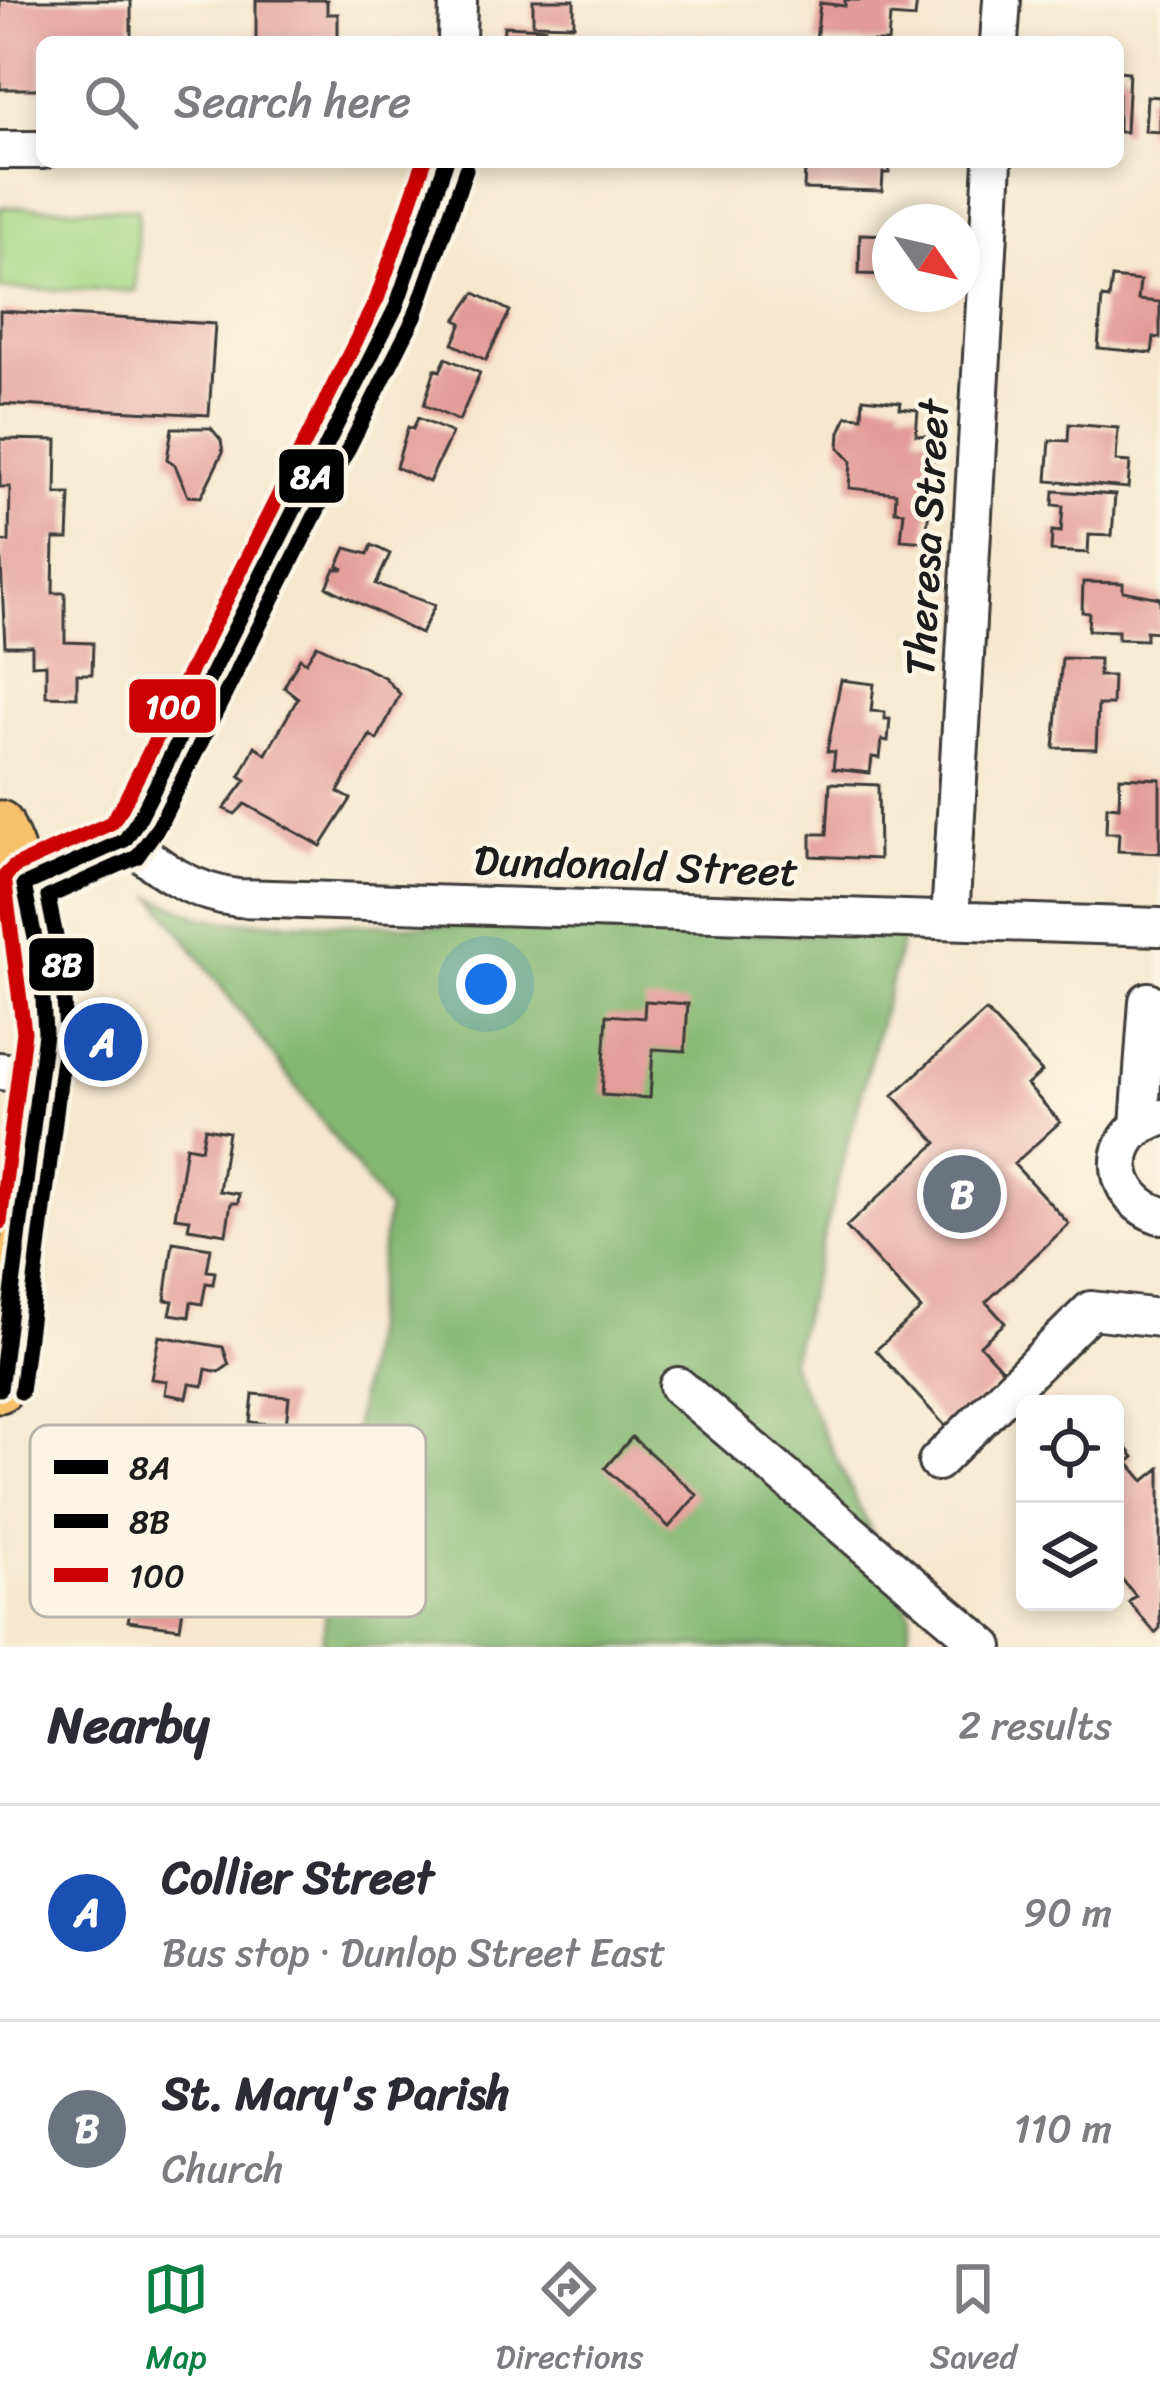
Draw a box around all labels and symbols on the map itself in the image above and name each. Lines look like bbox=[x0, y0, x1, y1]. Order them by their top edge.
north arrow bbox=[872, 204, 980, 312]
street label: Theresa Street bbox=[883, 396, 971, 678]
line badge: 8A bbox=[277, 447, 346, 505]
text: 8A bbox=[289, 448, 332, 506]
line badge: 100 bbox=[127, 677, 218, 735]
text: 100 bbox=[145, 678, 201, 736]
street label: Dundonald Street bbox=[472, 823, 800, 909]
line badge: 8B bbox=[27, 936, 96, 993]
text: 8B bbox=[41, 936, 83, 994]
your location bbox=[456, 954, 516, 1014]
pin: A bbox=[64, 997, 142, 1087]
pin: B bbox=[923, 1149, 1001, 1239]
legend bbox=[30, 1425, 426, 1617]
text: 8A bbox=[129, 1439, 171, 1497]
text: 8B bbox=[129, 1493, 170, 1551]
text: 100 bbox=[129, 1547, 185, 1605]

